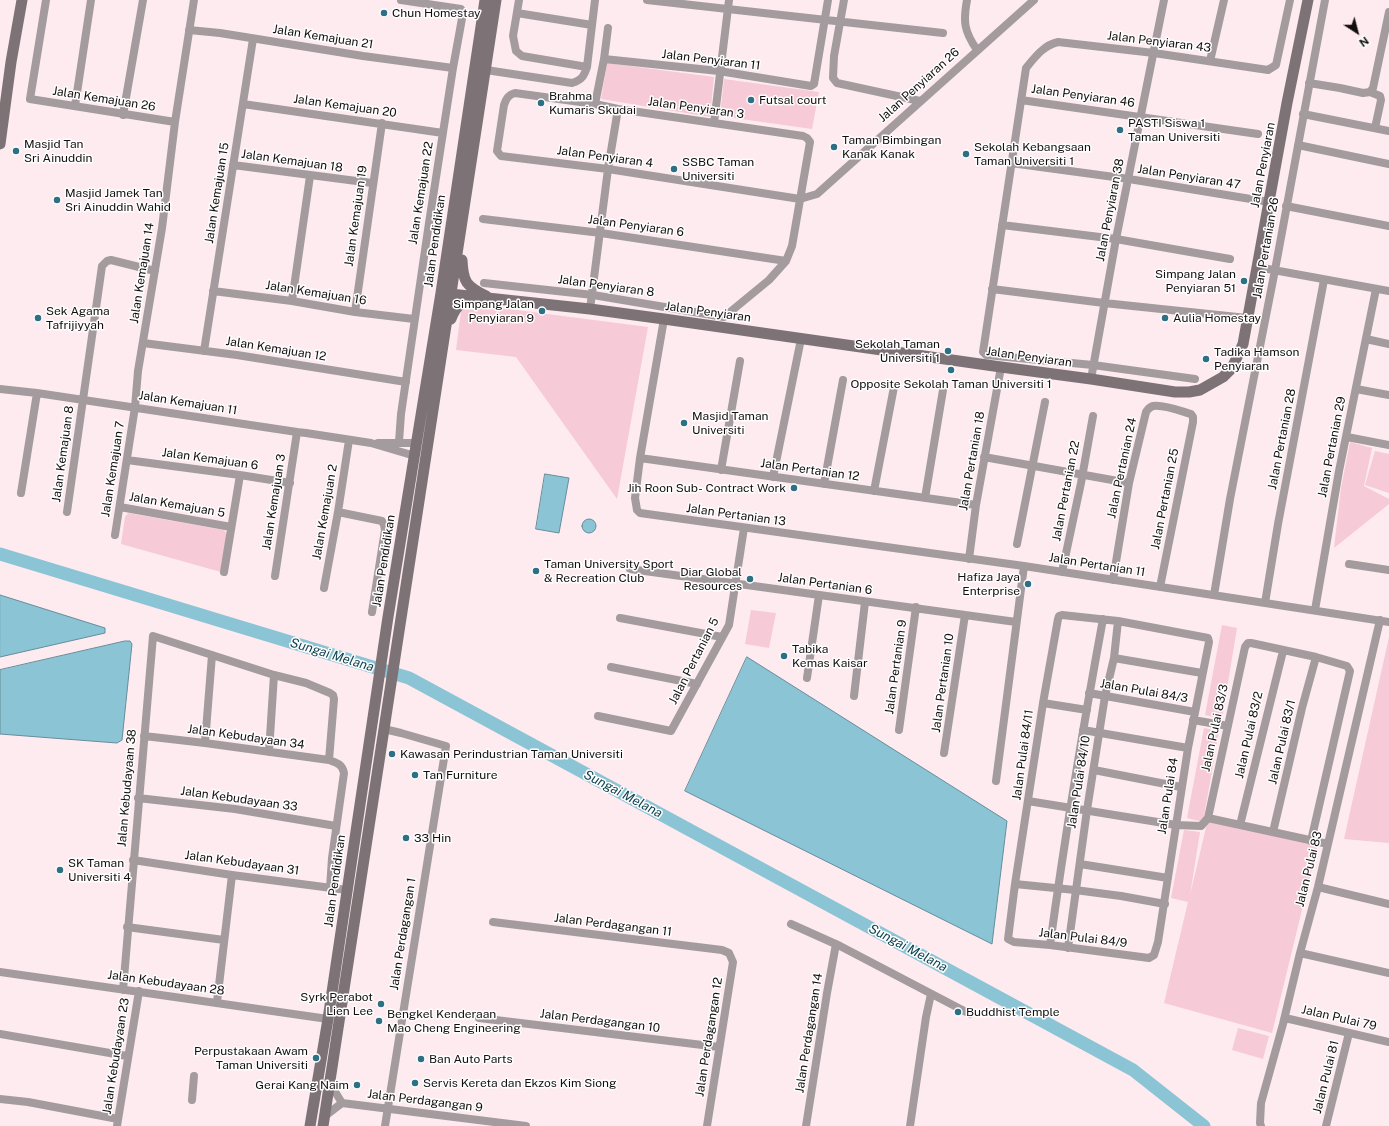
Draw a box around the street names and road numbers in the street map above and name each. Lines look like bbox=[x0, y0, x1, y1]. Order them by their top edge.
street label: Jalan Kemajuan 21 bbox=[272, 22, 374, 52]
street label: Jalan Penyiaran 43 bbox=[1106, 28, 1212, 56]
street label: Jalan Penyiaran 26 bbox=[876, 45, 962, 125]
street label: Jalan Penyiaran 11 bbox=[661, 47, 761, 73]
street label: Jalan Penyiaran 46 bbox=[1030, 82, 1136, 110]
street label: Jalan Kemajuan 26 bbox=[51, 84, 157, 114]
street label: Jalan Kemajuan 20 bbox=[292, 92, 398, 120]
street label: Jalan Penyiaran 3 bbox=[647, 94, 745, 122]
street label: Jalan Penyiaran bbox=[1248, 121, 1278, 209]
street label: Jalan Kemajuan 15 bbox=[202, 141, 232, 245]
street label: Jalan Kemajuan 22 bbox=[406, 141, 436, 245]
street label: Jalan Penyiaran 4 bbox=[556, 143, 654, 171]
street label: Jalan Kemajuan 18 bbox=[240, 147, 344, 175]
street label: Jalan Penyiaran 38 bbox=[1093, 157, 1127, 263]
street label: Jalan Penyiaran 47 bbox=[1136, 162, 1242, 192]
street label: Jalan Kemajuan 19 bbox=[342, 165, 370, 267]
street label: Jalan Pendidikan bbox=[421, 194, 449, 288]
street label: Jalan Pertanian 26 bbox=[1250, 196, 1282, 300]
street label: Jalan Penyiaran 6 bbox=[587, 212, 685, 240]
street label: Jalan Kemajuan 14 bbox=[127, 221, 157, 325]
street label: Jalan Penyiaran 8 bbox=[557, 272, 655, 300]
street label: Jalan Kemajuan 16 bbox=[265, 278, 367, 308]
street label: Jalan Penyiaran bbox=[664, 299, 752, 325]
street label: Jalan Kemajuan 12 bbox=[225, 334, 327, 364]
street label: Jalan Penyiaran bbox=[985, 344, 1073, 370]
street label: Jalan Pertanian 28 bbox=[1265, 387, 1299, 491]
street label: Jalan Kemajuan 11 bbox=[138, 388, 238, 418]
street label: Jalan Pertanian 29 bbox=[1315, 395, 1349, 499]
street label: Jalan Kemajuan 8 bbox=[49, 405, 77, 503]
street label: Jalan Pertanian 18 bbox=[956, 410, 988, 512]
street label: Jalan Pertanian 24 bbox=[1104, 416, 1140, 520]
street label: Jalan Kemajuan 7 bbox=[98, 420, 128, 518]
street label: Jalan Pertanian 22 bbox=[1049, 439, 1083, 543]
street label: Jalan Kemajuan 6 bbox=[161, 445, 259, 473]
street label: Jalan Pertanian 25 bbox=[1148, 447, 1182, 551]
street label: Jalan Kemajuan 3 bbox=[259, 453, 289, 551]
street label: Jalan Pertanian 12 bbox=[760, 456, 860, 484]
street label: Jalan Kemajuan 2 bbox=[310, 463, 340, 561]
street label: Jalan Kemajuan 5 bbox=[128, 489, 226, 521]
street label: Jalan Pertanian 13 bbox=[685, 501, 787, 529]
street label: Jalan Pendidikan bbox=[370, 514, 398, 608]
street label: Jalan Pertanian 11 bbox=[1048, 550, 1146, 580]
street label: Jalan Pertanian 6 bbox=[777, 570, 873, 598]
street label: Jalan Pertanian 5 bbox=[666, 615, 722, 707]
street label: Jalan Pertanian 9 bbox=[882, 619, 910, 715]
street label: Jalan Pertanian 10 bbox=[929, 632, 957, 734]
street label: Jalan Pulai 84/3 bbox=[1099, 676, 1189, 706]
street label: Jalan Pulai 83/3 bbox=[1199, 683, 1231, 773]
street label: Jalan Pulai 83/2 bbox=[1232, 690, 1266, 780]
street label: Jalan Pulai 83/1 bbox=[1265, 698, 1299, 786]
street label: Jalan Pulai 84/11 bbox=[1010, 709, 1036, 801]
street label: Jalan Kebudayaan 34 bbox=[187, 722, 305, 752]
street label: Jalan Kebudayaan 38 bbox=[115, 728, 139, 848]
street label: Jalan Pulai 84/10 bbox=[1065, 735, 1093, 829]
street label: Jalan Pulai 84 bbox=[1155, 757, 1181, 835]
street label: Jalan Kebudayaan 33 bbox=[180, 784, 298, 814]
street label: Jalan Pulai 83 bbox=[1293, 830, 1325, 908]
street label: Jalan Pendidikan bbox=[321, 834, 349, 928]
street label: Jalan Kebudayaan 31 bbox=[184, 848, 300, 878]
street label: Jalan Perdagangan 1 bbox=[387, 877, 419, 991]
street label: Jalan Perdagangan 11 bbox=[553, 911, 673, 939]
street label: Jalan Pulai 84/9 bbox=[1038, 925, 1128, 951]
street label: Jalan Kebudayaan 28 bbox=[107, 968, 225, 998]
street label: Jalan Perdagangan 14 bbox=[792, 972, 826, 1094]
street label: Jalan Perdagangan 12 bbox=[692, 976, 726, 1098]
street label: Jalan Kebudayaan 23 bbox=[100, 997, 132, 1115]
street label: Jalan Pulai 79 bbox=[1300, 1002, 1378, 1034]
street label: Jalan Perdagangan 10 bbox=[539, 1006, 661, 1036]
street label: Jalan Pulai 81 bbox=[1310, 1039, 1342, 1115]
street label: Jalan Perdagangan 9 bbox=[366, 1087, 484, 1115]

